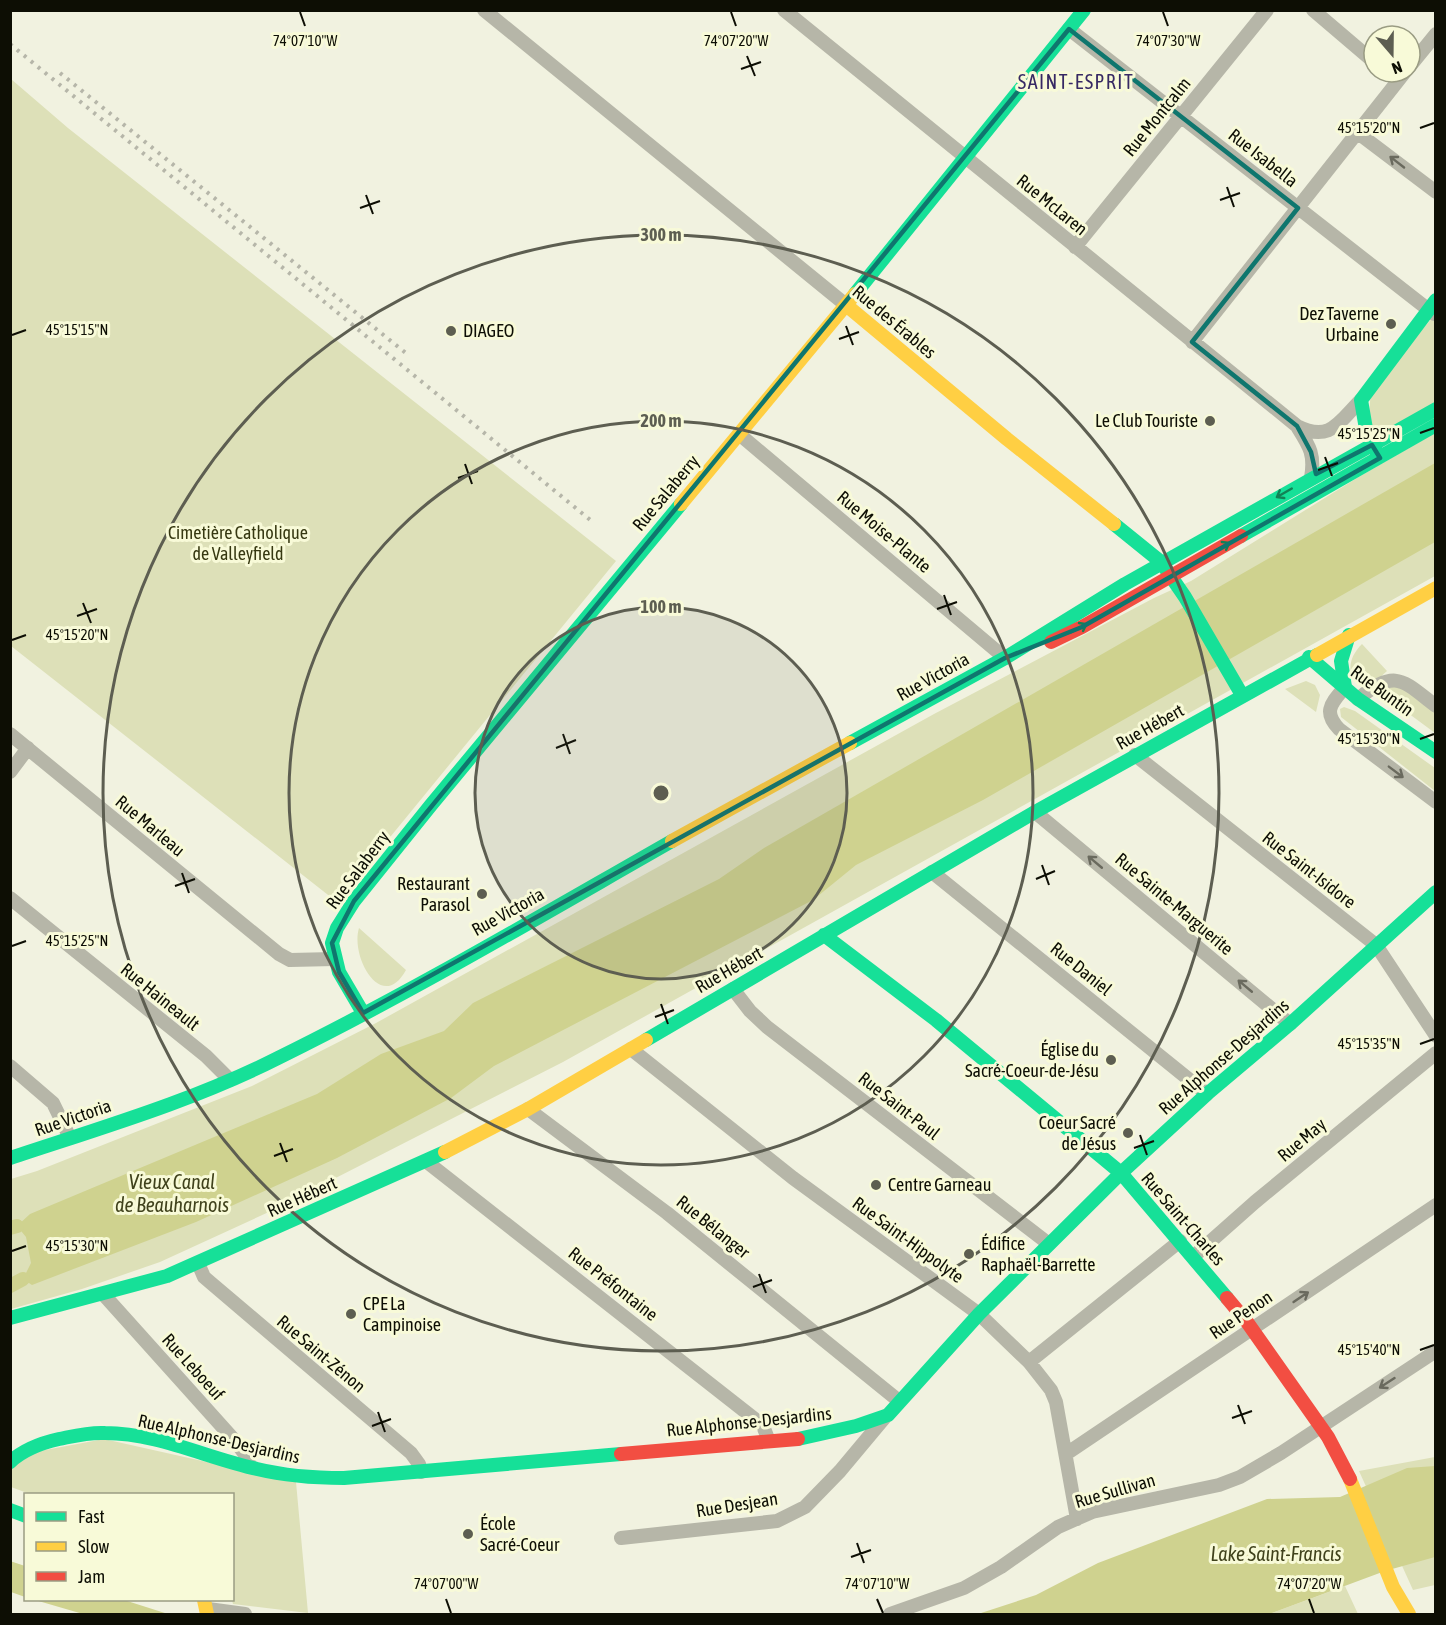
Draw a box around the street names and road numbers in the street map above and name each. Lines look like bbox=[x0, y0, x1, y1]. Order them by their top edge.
street label: Rue Montcalm bbox=[1118, 73, 1195, 160]
street label: Rue Isabella bbox=[1224, 124, 1302, 191]
street label: Rue McLaren bbox=[1013, 170, 1092, 239]
street label: Rue des Érables bbox=[848, 281, 940, 363]
street label: Rue Salaberry bbox=[628, 451, 703, 535]
street label: Rue Moise-Plante bbox=[833, 486, 935, 577]
street label: Rue Victoria bbox=[893, 648, 973, 705]
street label: Rue Buntin bbox=[1347, 661, 1418, 720]
street label: Rue Hébert bbox=[1112, 699, 1187, 754]
street label: Rue Marleau bbox=[111, 791, 189, 861]
street label: Rue Salaberry bbox=[321, 827, 394, 913]
street label: Rue Saint-Isidore bbox=[1259, 827, 1360, 912]
street label: Rue Sainte-Marguerite bbox=[1111, 848, 1237, 959]
street label: Rue Victoria bbox=[468, 883, 548, 940]
street label: Rue Daniel bbox=[1046, 938, 1116, 1000]
street label: Rue Hébert bbox=[691, 942, 766, 997]
street label: Rue Haineault bbox=[117, 958, 204, 1035]
street label: Rue Alphonse-Desjardins bbox=[1154, 994, 1293, 1119]
street label: Rue Saint-Paul bbox=[855, 1067, 944, 1144]
street label: Rue Victoria bbox=[32, 1095, 114, 1140]
street label: Rue May bbox=[1273, 1114, 1330, 1166]
street label: Rue Saint-Charles bbox=[1137, 1168, 1230, 1270]
street label: Rue Hébert bbox=[264, 1172, 340, 1221]
street label: Rue Bélanger bbox=[673, 1191, 755, 1263]
street label: Rue Saint-Hippolyte bbox=[849, 1192, 968, 1287]
street label: Rue Préfontaine bbox=[565, 1242, 662, 1325]
street label: Rue Penon bbox=[1205, 1286, 1276, 1343]
street label: Rue Saint-Zénon bbox=[273, 1311, 370, 1397]
street label: Rue Leboeuf bbox=[158, 1329, 229, 1404]
street label: Rue Alphonse-Desjardins bbox=[666, 1402, 832, 1441]
street label: Rue Alphonse-Desjardins bbox=[136, 1410, 302, 1467]
street label: Rue Sullivan bbox=[1072, 1469, 1157, 1512]
street label: Rue Desjean bbox=[695, 1488, 779, 1521]

